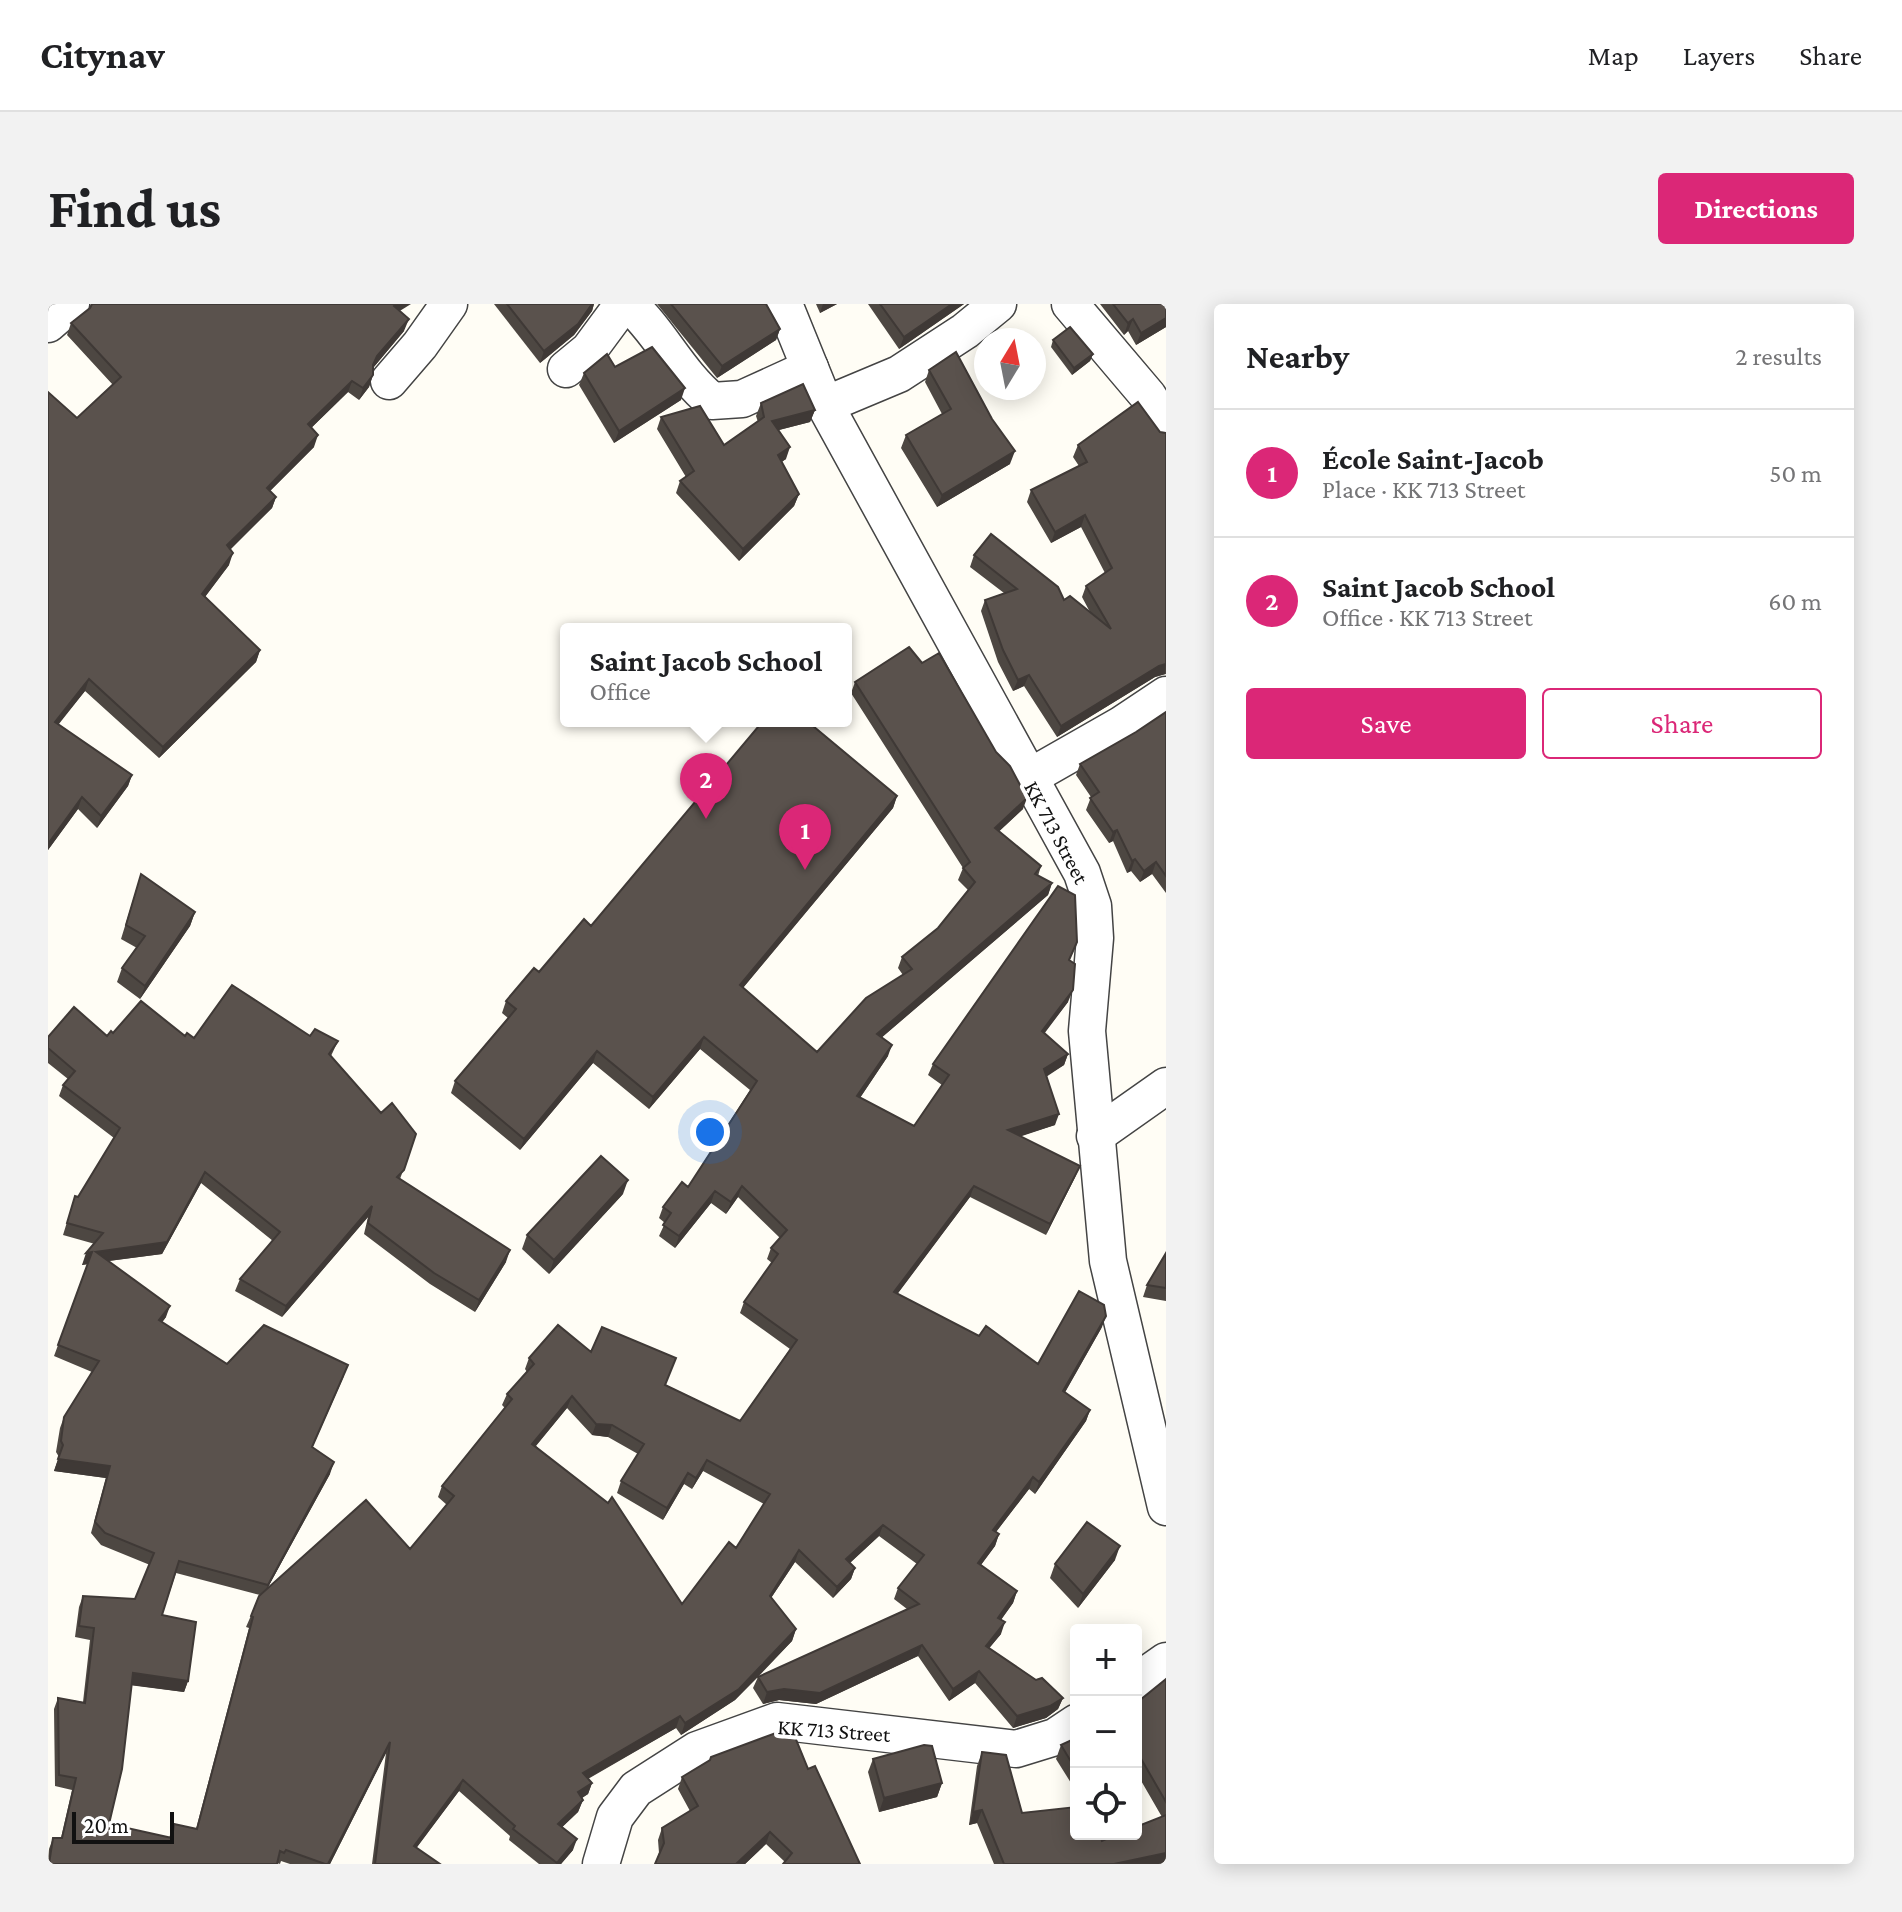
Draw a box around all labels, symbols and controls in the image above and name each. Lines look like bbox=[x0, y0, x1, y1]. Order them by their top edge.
text: Citynav bbox=[40, 34, 165, 76]
text: Map bbox=[1588, 40, 1639, 71]
text: Layers bbox=[1683, 40, 1755, 71]
text: Share bbox=[1799, 40, 1862, 71]
button: Directions bbox=[1658, 173, 1854, 244]
text: Find us bbox=[48, 177, 221, 239]
north arrow bbox=[974, 328, 1046, 400]
text: Nearby bbox=[1246, 338, 1349, 375]
text: 2 results bbox=[1735, 342, 1822, 371]
text: École Saint-Jacob bbox=[1322, 442, 1544, 475]
text: 1 bbox=[1267, 459, 1277, 488]
text: 50 m bbox=[1769, 459, 1822, 488]
text: Place · KK 713 Street bbox=[1322, 475, 1525, 504]
text: Saint Jacob School bbox=[1322, 570, 1555, 603]
text: 2 bbox=[1265, 587, 1279, 616]
text: 60 m bbox=[1768, 587, 1822, 616]
text: Office · KK 713 Street bbox=[1322, 603, 1533, 632]
popup bbox=[560, 623, 852, 727]
text: Saint Jacob School bbox=[589, 644, 823, 677]
text: Office bbox=[589, 677, 651, 706]
button: Save bbox=[1246, 688, 1526, 759]
button: Share bbox=[1542, 688, 1822, 759]
pin: 2 bbox=[680, 753, 732, 819]
street label: KK 713 Street bbox=[1019, 777, 1094, 889]
pin: 1 bbox=[779, 804, 831, 870]
your location bbox=[690, 1112, 730, 1152]
map controls bbox=[1070, 1624, 1142, 1840]
button: + bbox=[1070, 1624, 1142, 1696]
button: − bbox=[1070, 1696, 1142, 1768]
street label: KK 713 Street bbox=[777, 1714, 892, 1747]
button: locate bbox=[1070, 1768, 1142, 1840]
scale bar bbox=[72, 1808, 174, 1844]
text: 20 m bbox=[84, 1813, 129, 1838]

